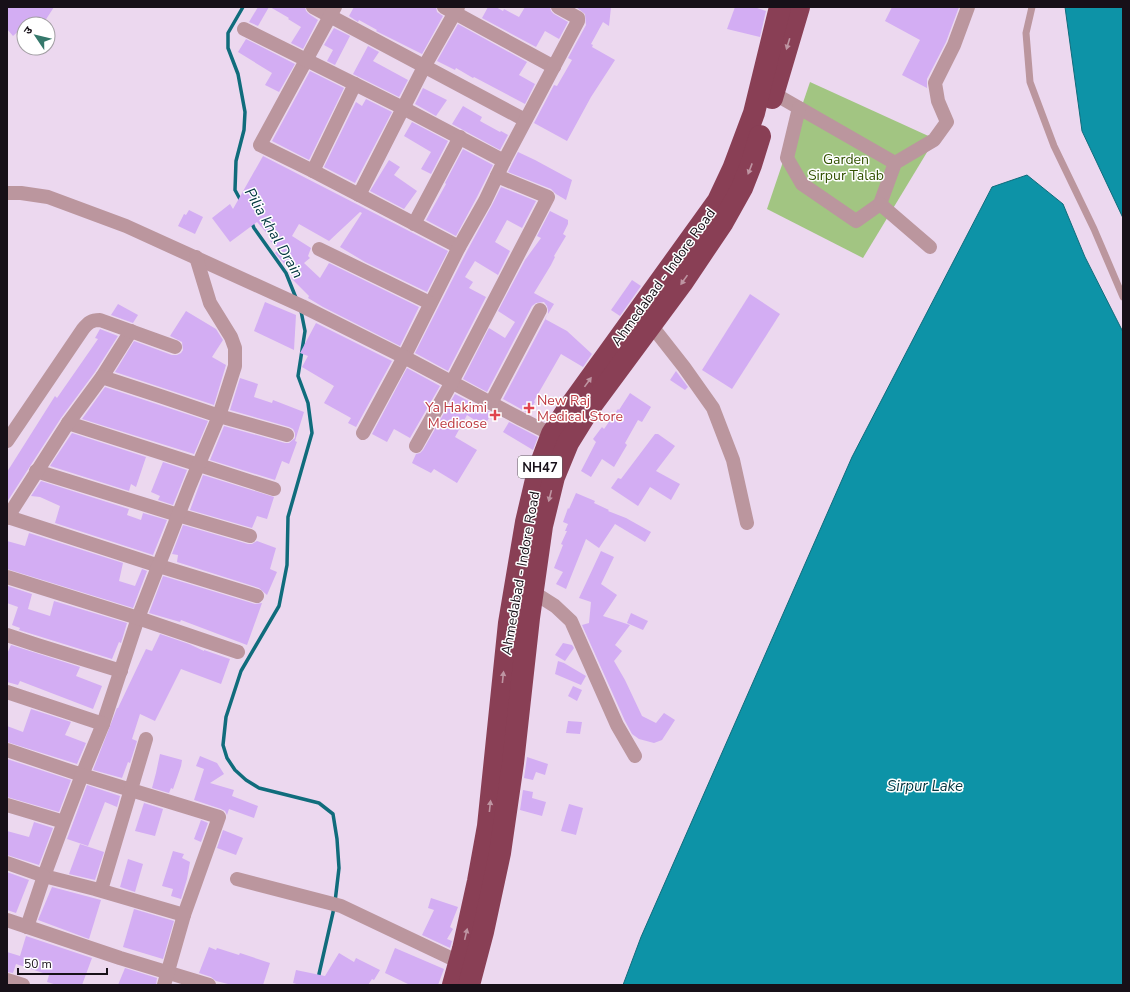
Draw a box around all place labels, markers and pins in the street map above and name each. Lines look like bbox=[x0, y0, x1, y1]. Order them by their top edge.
place label: New Raj Medical Store bbox=[537, 391, 623, 426]
place label: Ya Hakimi Medicose bbox=[424, 398, 487, 433]
marker: New Raj Medical Store bbox=[524, 403, 534, 413]
marker: Ya Hakimi Medicose bbox=[490, 410, 500, 420]

